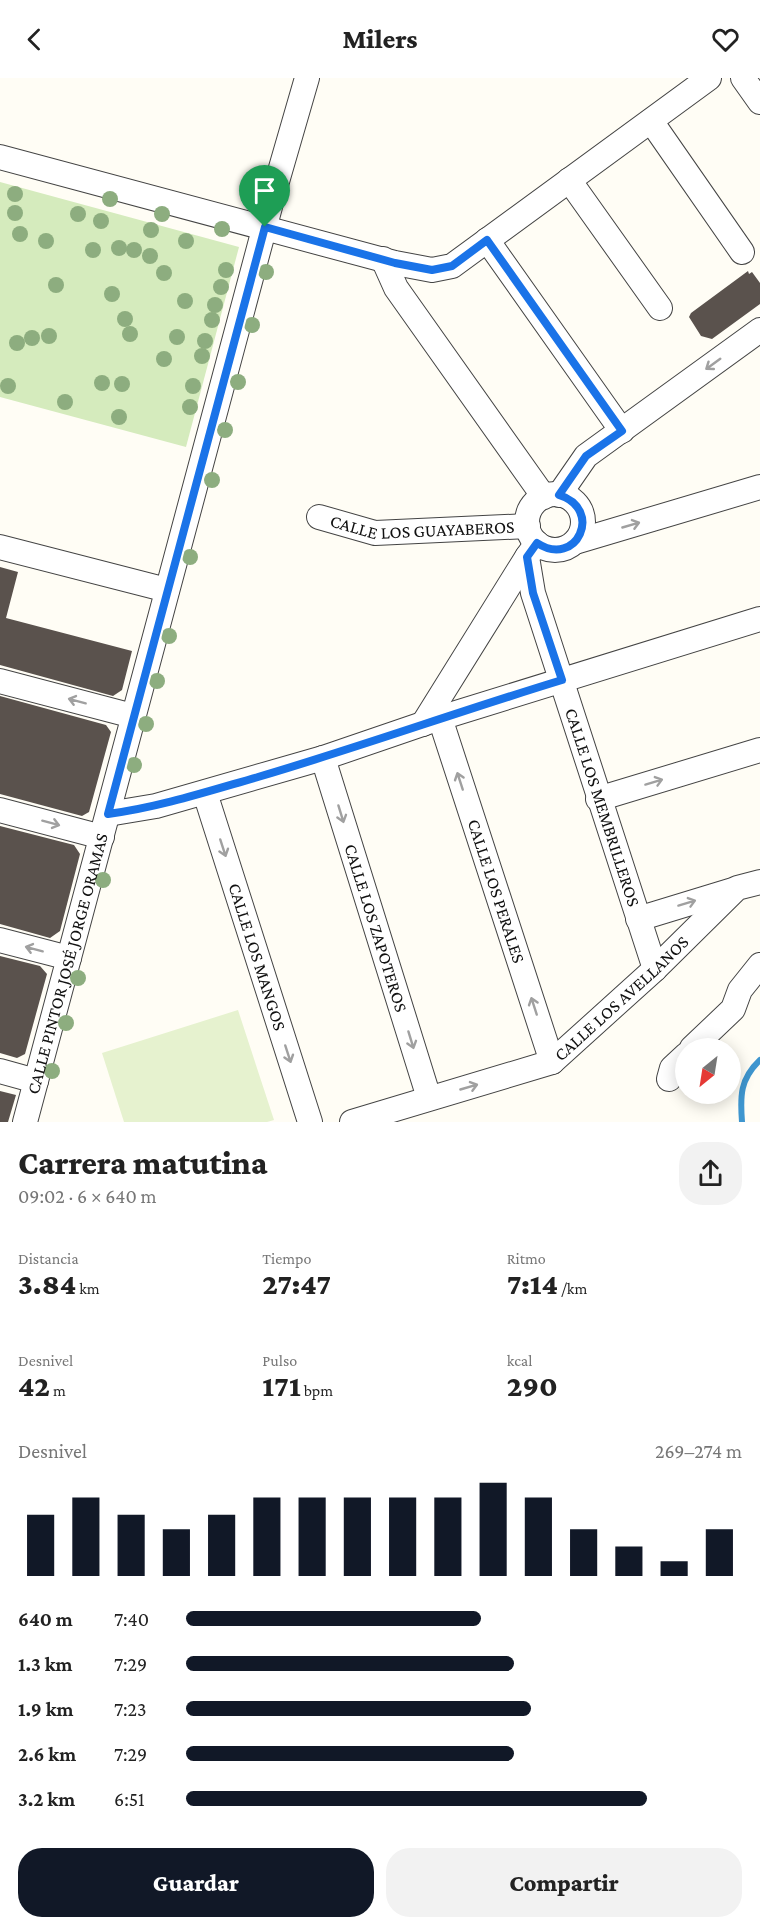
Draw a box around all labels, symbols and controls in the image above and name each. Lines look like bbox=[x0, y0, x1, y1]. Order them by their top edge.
icon: back bbox=[18, 23, 51, 56]
icon: heart bbox=[709, 23, 742, 56]
text: Milers bbox=[342, 24, 418, 54]
pin bbox=[239, 165, 290, 227]
icon: arrive bbox=[248, 174, 281, 207]
one-way arrow bbox=[705, 358, 721, 370]
street label: CALLE LOS GUAYABEROS bbox=[328, 511, 515, 543]
one-way arrow bbox=[621, 519, 640, 530]
one-way arrow bbox=[68, 695, 87, 707]
street label: CALLE LOS MEMBRILLEROS bbox=[561, 705, 644, 909]
one-way arrow bbox=[454, 772, 465, 791]
one-way arrow bbox=[644, 776, 663, 787]
one-way arrow bbox=[336, 804, 347, 823]
street label: CALLE LOS PERALES bbox=[464, 817, 529, 966]
one-way arrow bbox=[41, 818, 60, 830]
street label: CALLE PINTOR JOSÉ JORGE ORAMAS bbox=[23, 831, 112, 1096]
one-way arrow bbox=[218, 838, 229, 857]
street label: CALLE LOS ZAPOTEROS bbox=[340, 841, 412, 1014]
street label: CALLE LOS MANGOS bbox=[224, 881, 290, 1033]
one-way arrow bbox=[678, 897, 697, 908]
street label: CALLE LOS AVELLANOS bbox=[550, 932, 693, 1065]
one-way arrow bbox=[25, 943, 44, 954]
one-way arrow bbox=[527, 997, 538, 1016]
one-way arrow bbox=[406, 1030, 417, 1049]
north arrow bbox=[675, 1038, 741, 1104]
map controls bbox=[675, 1038, 741, 1104]
one-way arrow bbox=[283, 1044, 294, 1063]
one-way arrow bbox=[459, 1080, 478, 1092]
button: share bbox=[679, 1142, 742, 1205]
text: Carrera matutina bbox=[18, 1144, 268, 1181]
text: 09:02 · 6 × 640 m bbox=[18, 1185, 157, 1207]
text: Distancia bbox=[18, 1250, 79, 1267]
text: Tiempo bbox=[262, 1250, 311, 1267]
text: Ritmo bbox=[507, 1250, 546, 1267]
text: 3.84 bbox=[18, 1267, 76, 1300]
text: 27:47 bbox=[262, 1267, 331, 1300]
text: 7:14 bbox=[507, 1267, 558, 1300]
text: km bbox=[76, 1280, 100, 1297]
text: /km bbox=[558, 1280, 587, 1297]
text: Desnivel bbox=[18, 1352, 73, 1369]
text: Pulso bbox=[262, 1352, 297, 1369]
text: kcal bbox=[507, 1352, 532, 1369]
text: 42 bbox=[18, 1369, 50, 1402]
text: 171 bbox=[262, 1369, 301, 1402]
text: 290 bbox=[507, 1369, 558, 1402]
text: m bbox=[50, 1382, 66, 1399]
text: bpm bbox=[301, 1382, 333, 1399]
text: Desnivel bbox=[18, 1440, 87, 1462]
text: 269–274 m bbox=[655, 1440, 742, 1462]
text: 640 m bbox=[18, 1608, 73, 1630]
text: 7:40 bbox=[114, 1608, 149, 1630]
text: 1.3 km bbox=[18, 1653, 72, 1675]
text: 7:29 bbox=[114, 1653, 147, 1675]
text: 1.9 km bbox=[18, 1698, 73, 1720]
text: 7:23 bbox=[114, 1698, 147, 1720]
text: 2.6 km bbox=[18, 1743, 76, 1765]
text: 7:29 bbox=[114, 1743, 147, 1765]
text: 3.2 km bbox=[18, 1788, 75, 1810]
text: 6:51 bbox=[114, 1788, 145, 1810]
button: Guardar bbox=[18, 1848, 374, 1917]
button: Compartir bbox=[386, 1848, 742, 1917]

